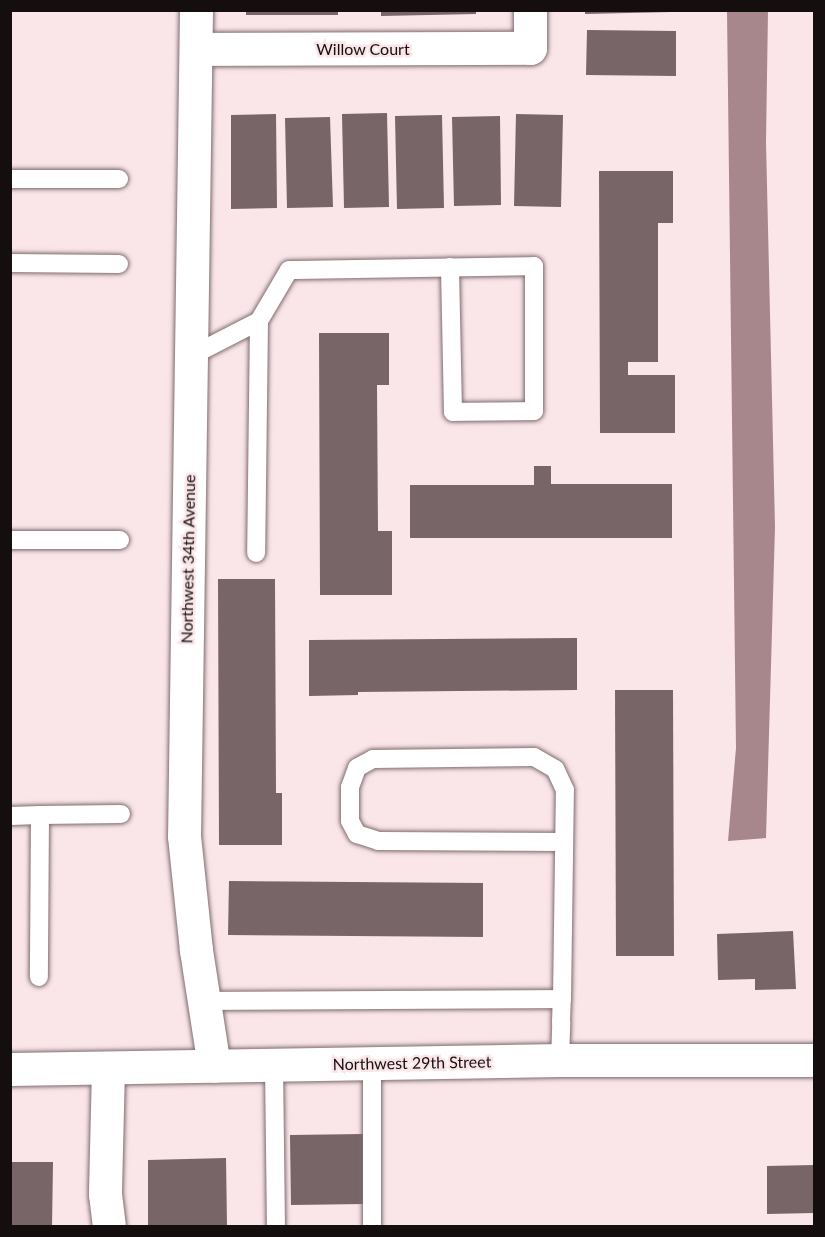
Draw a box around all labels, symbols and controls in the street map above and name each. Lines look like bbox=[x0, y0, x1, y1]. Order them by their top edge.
street label: Willow Court bbox=[316, 39, 410, 59]
street label: Northwest 34th Avenue bbox=[177, 474, 199, 644]
street label: Northwest 29th Street bbox=[333, 1052, 491, 1074]

